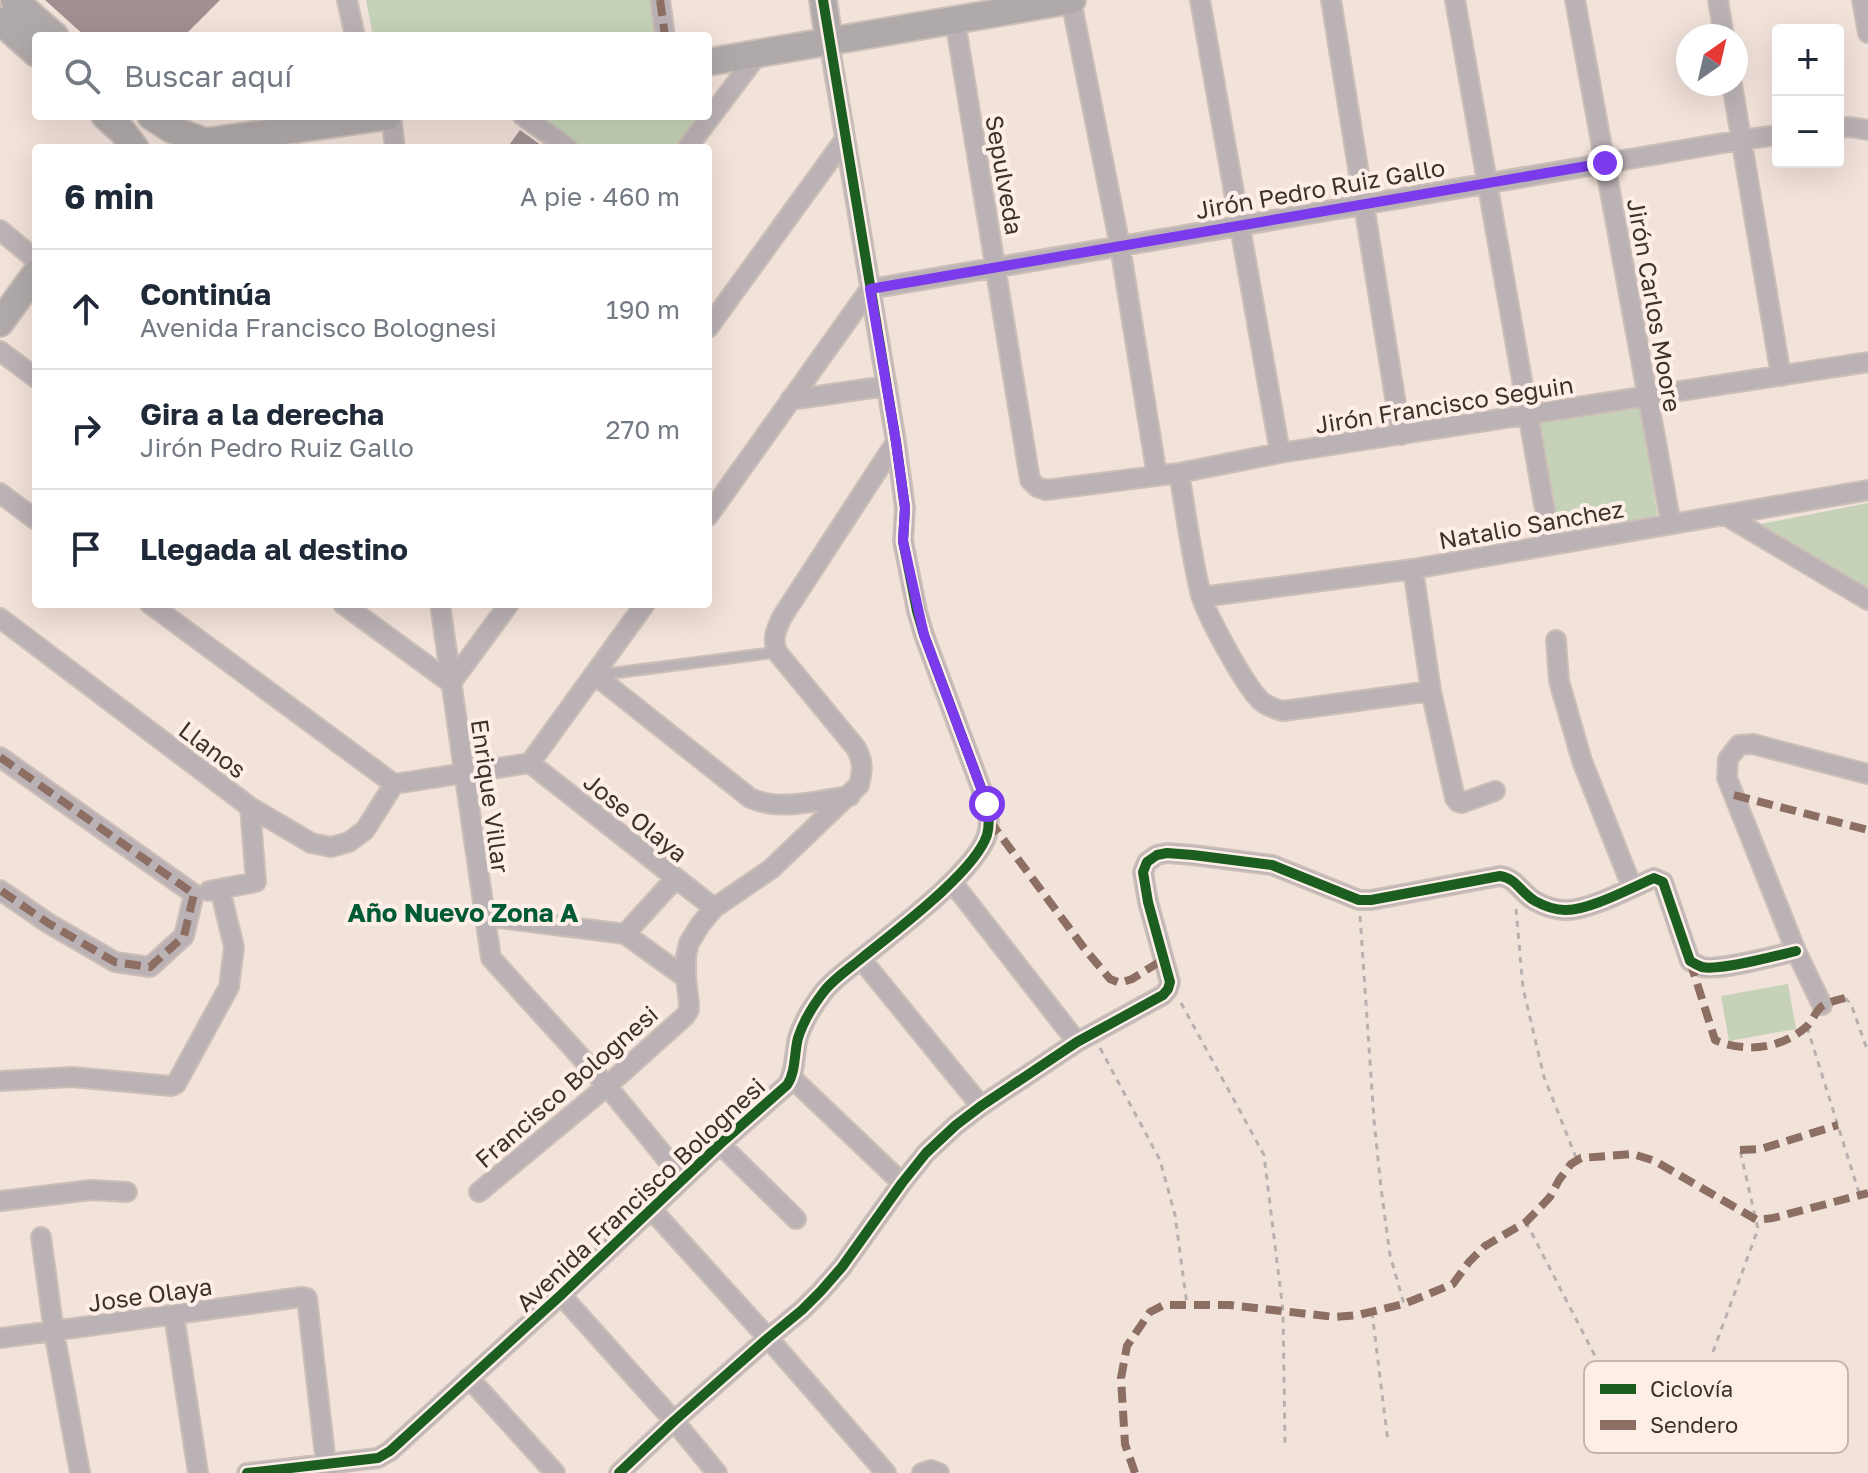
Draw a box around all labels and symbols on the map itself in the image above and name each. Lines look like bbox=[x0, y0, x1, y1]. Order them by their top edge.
north arrow bbox=[1676, 24, 1748, 96]
street label: Sepulveda bbox=[980, 113, 1030, 237]
route end bbox=[1587, 145, 1623, 181]
street label: Jirón Pedro Ruiz Gallo bbox=[1193, 152, 1447, 224]
street label: Jirón Carlos Moore bbox=[1622, 196, 1688, 414]
street label: Jirón Francisco Seguin bbox=[1313, 369, 1575, 439]
street label: Natalio Sanchez bbox=[1436, 493, 1626, 555]
street label: Llanos bbox=[174, 714, 252, 784]
street label: Enrique Villar bbox=[466, 717, 516, 875]
street label: Jose Olaya bbox=[578, 766, 694, 868]
route start bbox=[969, 786, 1005, 822]
district label: Año Nuevo Zona A bbox=[347, 897, 579, 928]
street label: Francisco Bolognesi bbox=[469, 999, 663, 1173]
street label: Avenida Francisco Bolognesi bbox=[510, 1071, 770, 1317]
street label: Jose Olaya bbox=[86, 1271, 214, 1317]
legend bbox=[1584, 1361, 1848, 1453]
text: Ciclovía bbox=[1650, 1375, 1733, 1402]
text: Sendero bbox=[1650, 1411, 1738, 1438]

